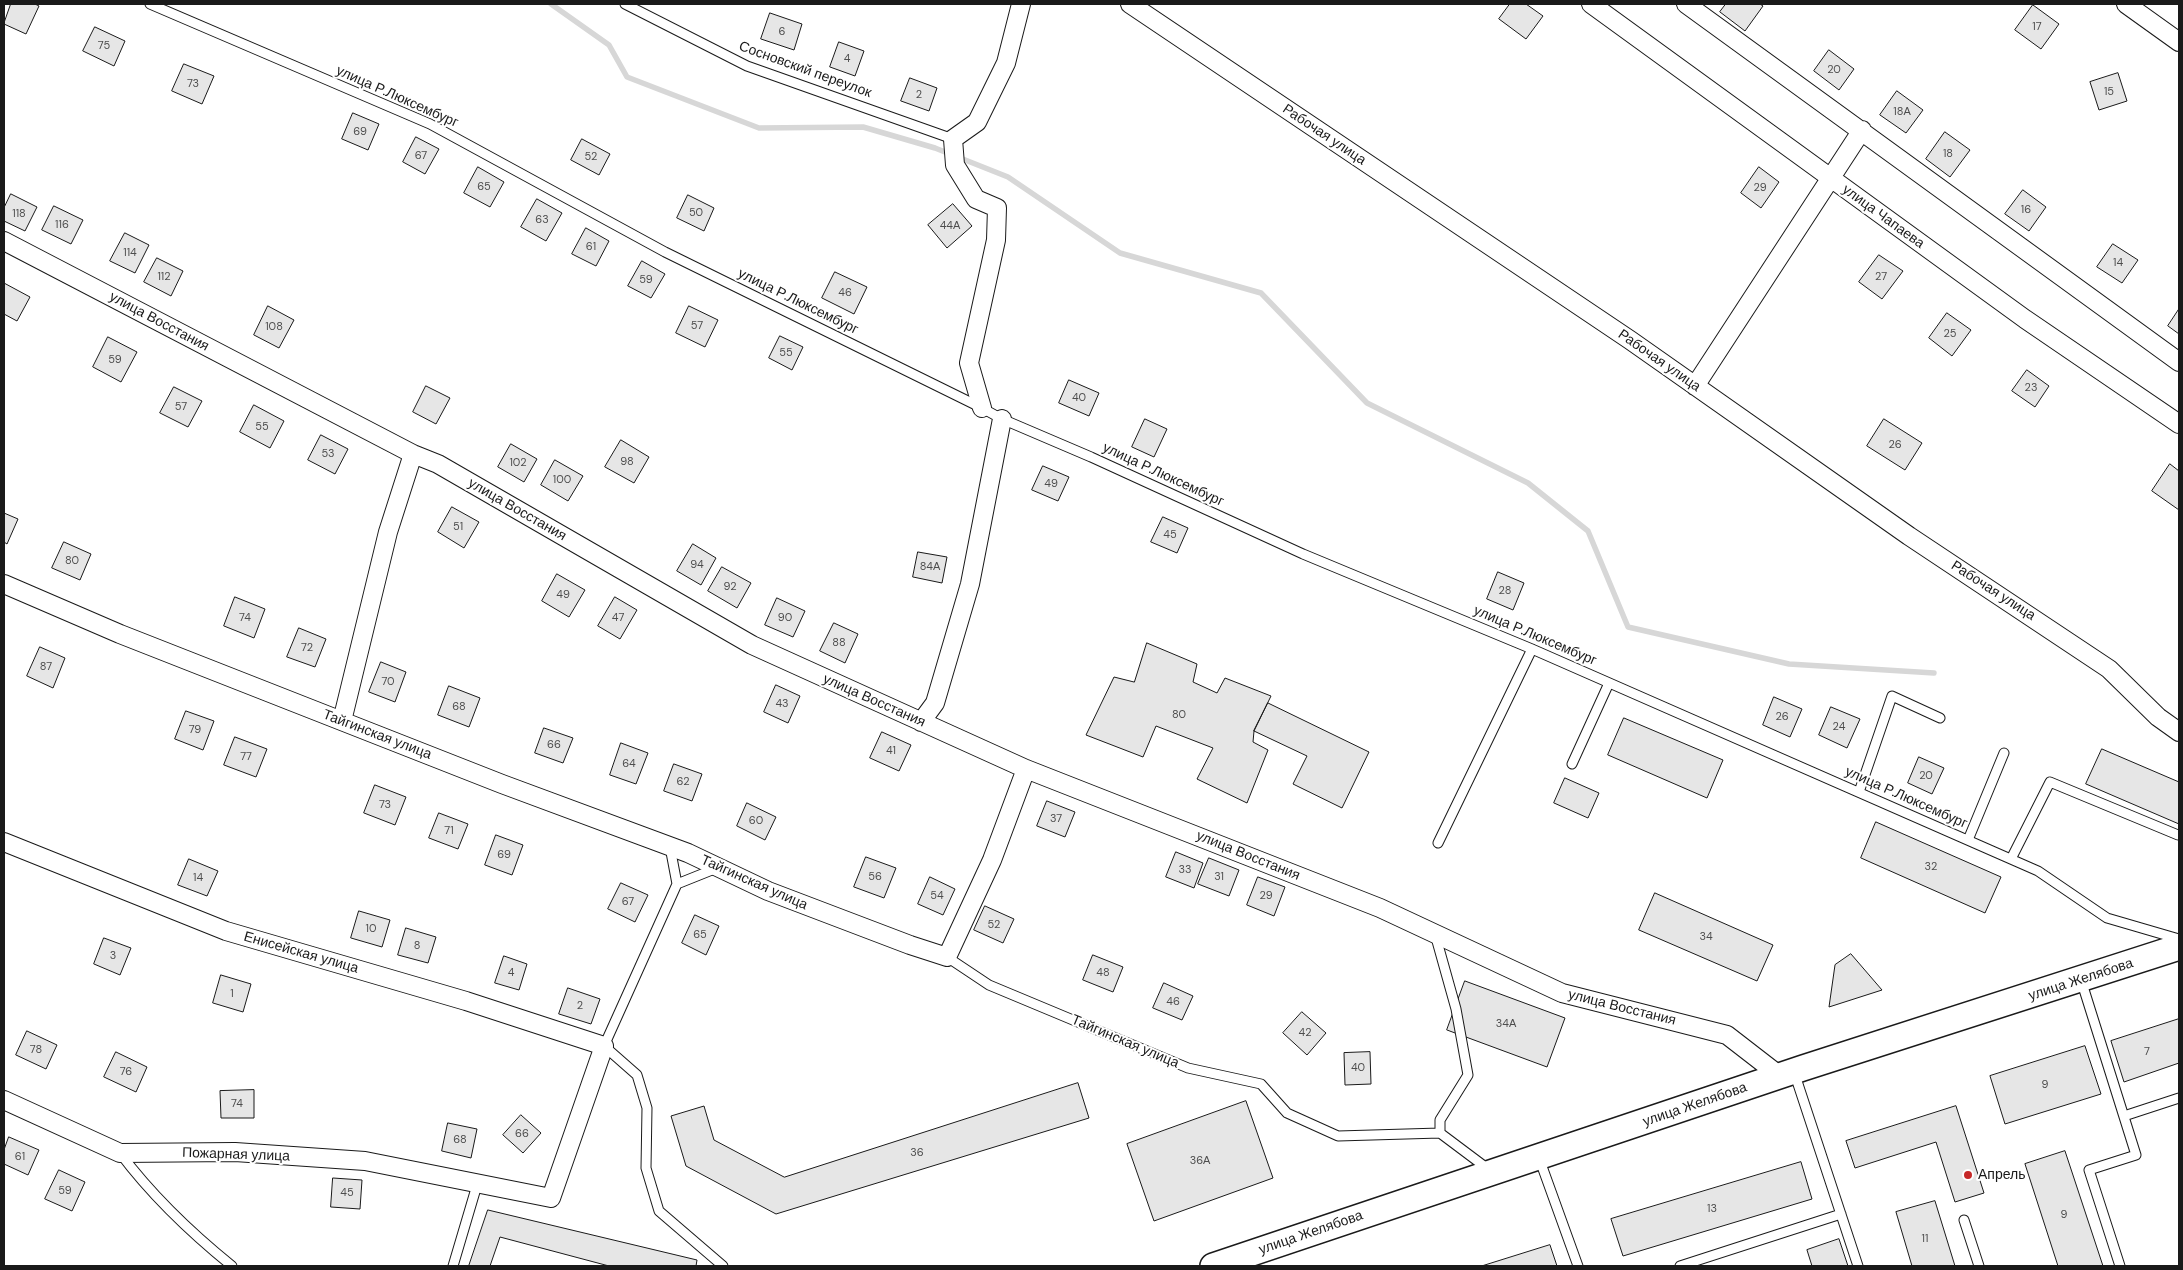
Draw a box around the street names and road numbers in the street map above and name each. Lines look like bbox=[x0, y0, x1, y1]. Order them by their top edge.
street label: Сосновский переулок bbox=[736, 38, 874, 102]
street label: улица Р.Люксембург bbox=[333, 62, 461, 132]
street label: Рабочая улица bbox=[1279, 101, 1369, 169]
street label: улица Чапаева bbox=[1839, 182, 1927, 252]
street label: улица Р.Люксембург bbox=[735, 266, 861, 338]
street label: улица Восстания bbox=[106, 289, 212, 355]
street label: Рабочая улица bbox=[1614, 326, 1704, 396]
street label: улица Р.Люксембург bbox=[1100, 439, 1226, 511]
street label: улица Восстания bbox=[465, 475, 569, 545]
street label: Рабочая улица bbox=[1948, 558, 2038, 624]
street label: улица Р.Люксембург bbox=[1471, 602, 1599, 670]
street label: улица Восстания bbox=[820, 671, 928, 731]
street label: Тайгинская улица bbox=[320, 707, 434, 763]
street label: улица Р.Люксембург bbox=[1842, 763, 1970, 833]
street label: улица Восстания bbox=[1194, 828, 1302, 884]
street label: Тайгинская улица bbox=[698, 852, 810, 914]
street label: Енисейская улица bbox=[242, 929, 360, 977]
street label: улица Желябова bbox=[2027, 955, 2135, 1005]
street label: улица Восстания bbox=[1566, 986, 1678, 1030]
street label: Тайгинская улица bbox=[1069, 1012, 1181, 1072]
street label: улица Желябова bbox=[1641, 1079, 1749, 1131]
street label: Пожарная улица bbox=[182, 1145, 290, 1165]
street label: улица Желябова bbox=[1257, 1207, 1365, 1259]

